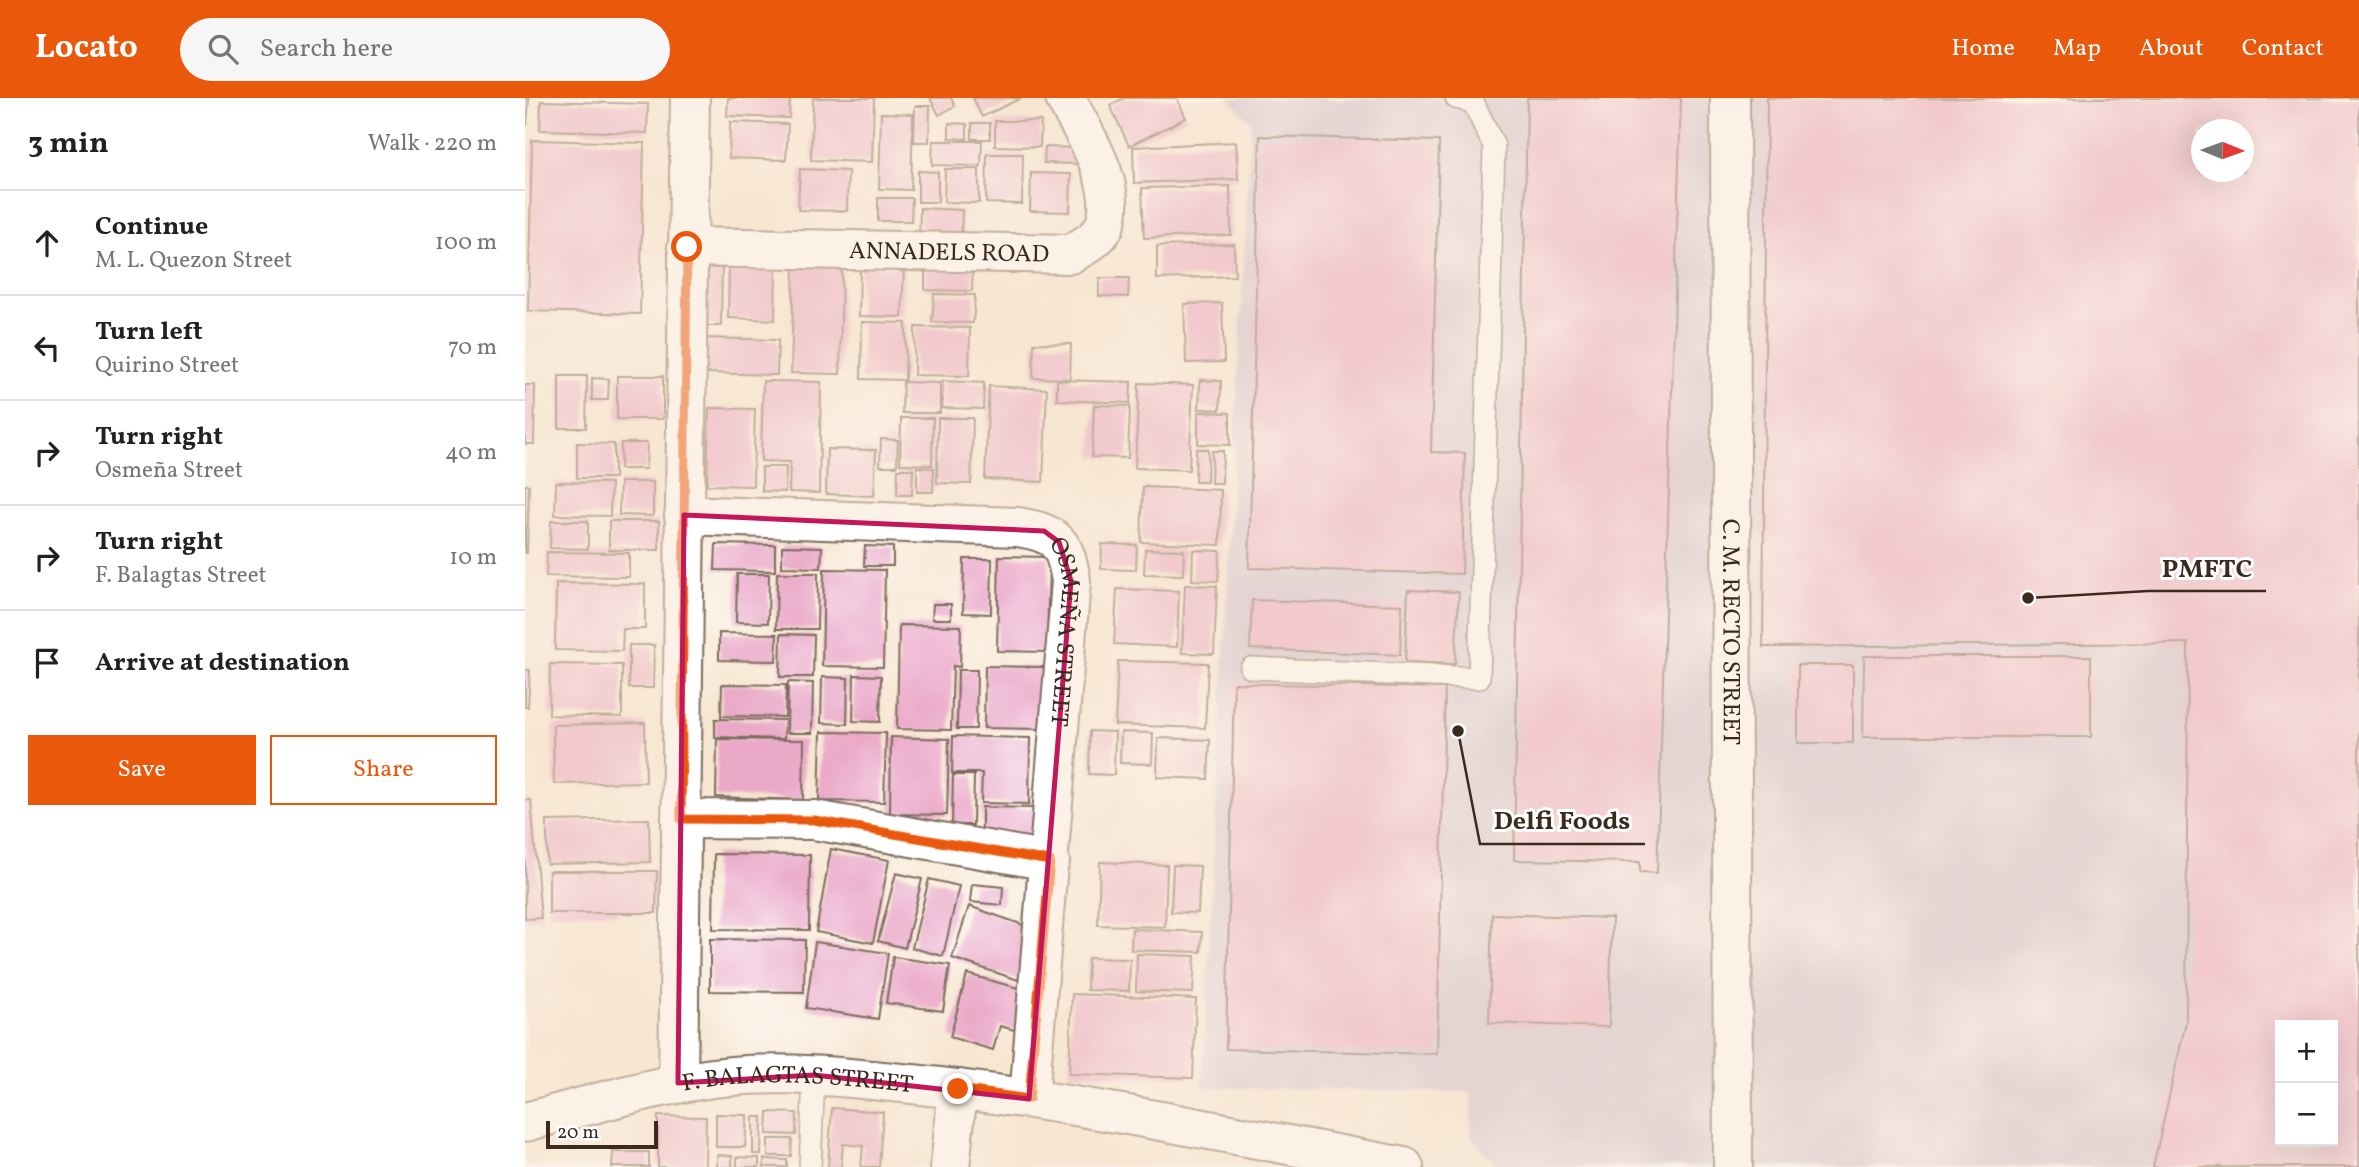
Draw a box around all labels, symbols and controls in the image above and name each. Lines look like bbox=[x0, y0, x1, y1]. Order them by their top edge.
search box bbox=[180, 18, 670, 81]
text: Locato bbox=[35, 26, 138, 72]
icon: search bbox=[204, 30, 242, 68]
text: Search here bbox=[260, 31, 393, 67]
text: Home bbox=[1951, 32, 2015, 66]
text: Map bbox=[2053, 32, 2101, 66]
text: About bbox=[2139, 32, 2204, 66]
text: Contact bbox=[2242, 32, 2324, 66]
north arrow bbox=[2191, 119, 2254, 182]
text: 3 min bbox=[28, 123, 109, 165]
text: Walk · 220 m bbox=[368, 128, 497, 160]
text: Continue bbox=[95, 209, 208, 245]
icon: ahead bbox=[28, 224, 66, 262]
text: 100 m bbox=[435, 227, 497, 259]
route start bbox=[671, 231, 702, 262]
street label: ANNADELS ROAD bbox=[848, 235, 1049, 273]
text: M. L. Quezon Street bbox=[95, 245, 292, 277]
text: Turn left bbox=[95, 314, 203, 350]
icon: left bbox=[28, 329, 66, 367]
text: 70 m bbox=[448, 332, 497, 364]
text: Quirino Street bbox=[95, 350, 239, 382]
text: Turn right bbox=[95, 419, 223, 455]
icon: right bbox=[28, 434, 66, 472]
text: 40 m bbox=[445, 437, 497, 469]
text: Osmeña Street bbox=[95, 455, 243, 487]
street label: C. M. RECTO STREET bbox=[1712, 519, 1747, 745]
text: Turn right bbox=[95, 524, 223, 560]
street label: OSMEÑA STREET bbox=[1040, 531, 1087, 728]
icon: right bbox=[28, 539, 66, 577]
text: 10 m bbox=[449, 542, 497, 574]
callout: PMFTC bbox=[2148, 544, 2266, 591]
text: PMFTC bbox=[2162, 552, 2252, 588]
text: F. Balagtas Street bbox=[95, 560, 267, 592]
icon: arrive bbox=[28, 644, 66, 682]
text: Arrive at destination bbox=[95, 645, 350, 681]
button: Save bbox=[28, 735, 256, 805]
button: Share bbox=[270, 735, 497, 805]
callout: Delfi Foods bbox=[1480, 797, 1645, 844]
text: Delfi Foods bbox=[1494, 804, 1630, 840]
map controls bbox=[2275, 1020, 2338, 1146]
button: + bbox=[2275, 1020, 2338, 1083]
street label: F. BALAGTAS STREET bbox=[680, 1059, 915, 1103]
route end bbox=[942, 1073, 973, 1104]
button: − bbox=[2275, 1083, 2338, 1146]
scale bar bbox=[546, 1118, 658, 1150]
text: 20 m bbox=[557, 1120, 599, 1146]

